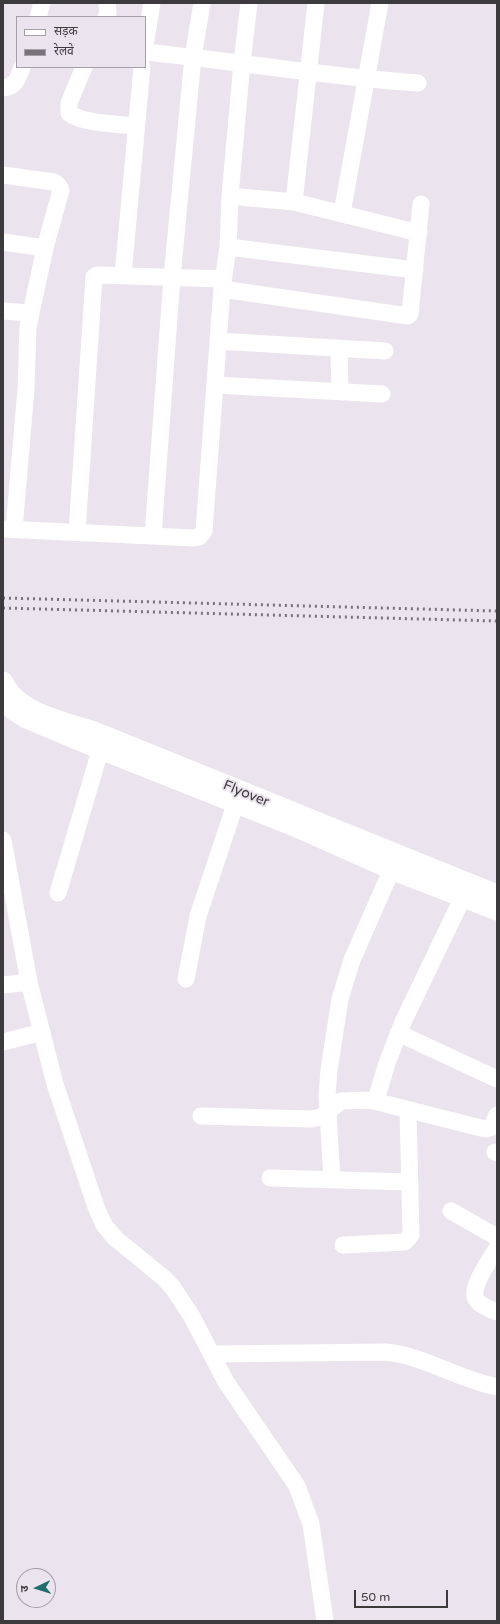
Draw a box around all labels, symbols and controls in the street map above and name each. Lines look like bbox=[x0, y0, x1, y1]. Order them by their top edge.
legend bbox=[16, 16, 146, 68]
text: सड़क bbox=[54, 24, 78, 38]
text: रेलवे bbox=[54, 44, 74, 58]
street label: Flyover bbox=[220, 777, 272, 811]
north arrow bbox=[16, 1568, 56, 1608]
scale bar bbox=[356, 1582, 450, 1608]
text: उ bbox=[18, 1585, 31, 1592]
text: 50 m bbox=[361, 1590, 390, 1604]

